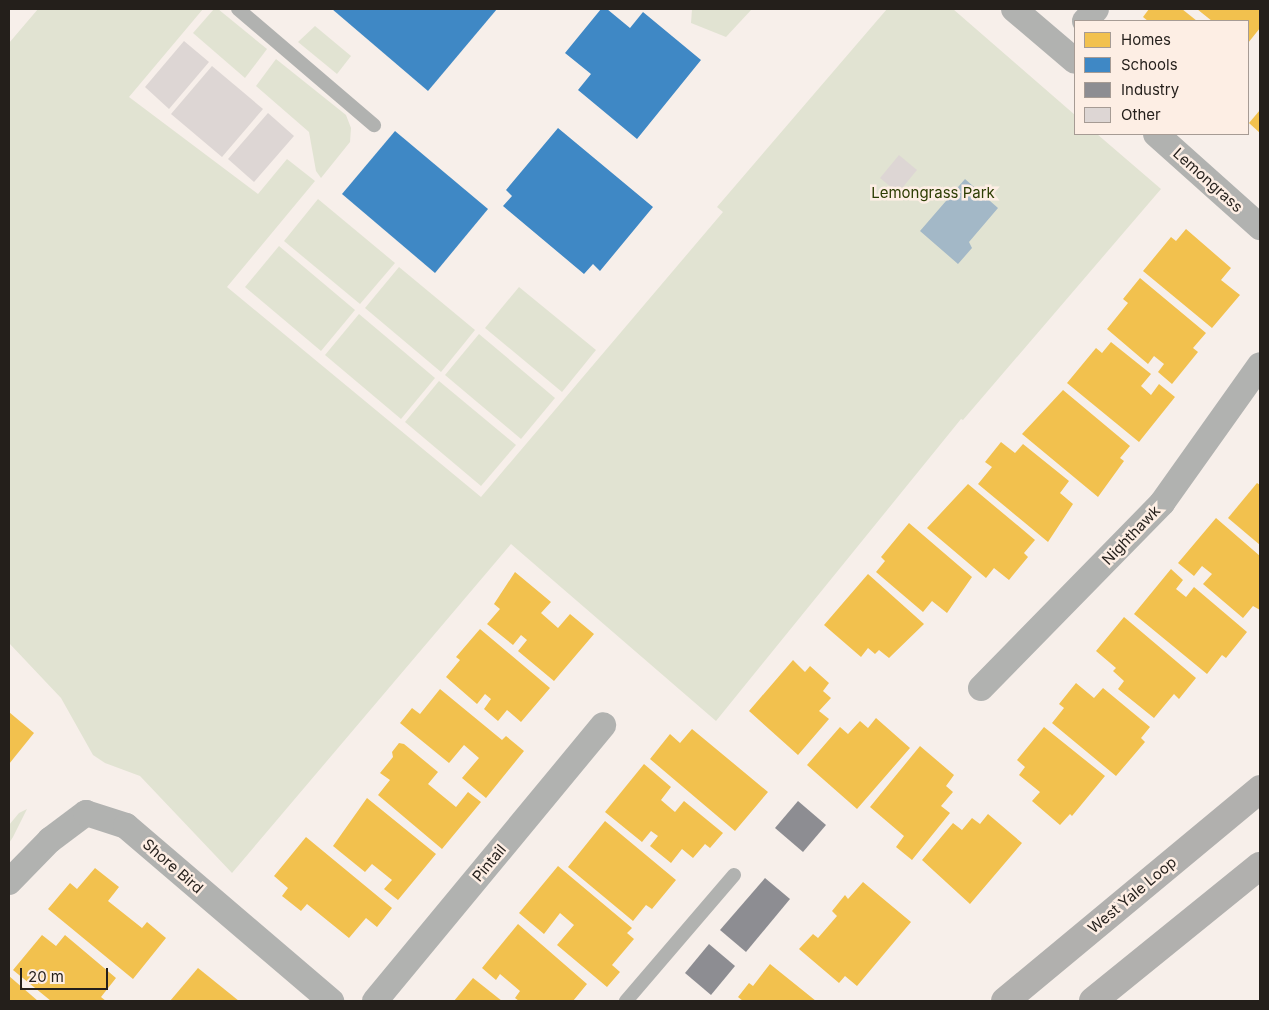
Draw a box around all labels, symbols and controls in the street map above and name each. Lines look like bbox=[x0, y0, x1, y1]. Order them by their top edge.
legend bbox=[1074, 20, 1249, 135]
text: Homes bbox=[1121, 30, 1171, 49]
text: Schools bbox=[1121, 55, 1178, 74]
text: Industry bbox=[1121, 80, 1179, 99]
text: Other bbox=[1121, 105, 1161, 124]
street label: Lemongrass bbox=[1170, 144, 1246, 216]
park label: Lemongrass Park bbox=[871, 184, 995, 202]
street label: Nighthawk bbox=[1098, 502, 1164, 568]
street label: Shore Bird bbox=[139, 835, 207, 897]
street label: Pintail bbox=[468, 841, 510, 885]
street label: West Yale Loop bbox=[1084, 853, 1180, 937]
scale bar bbox=[22, 958, 110, 990]
text: 20 m bbox=[28, 967, 64, 986]

